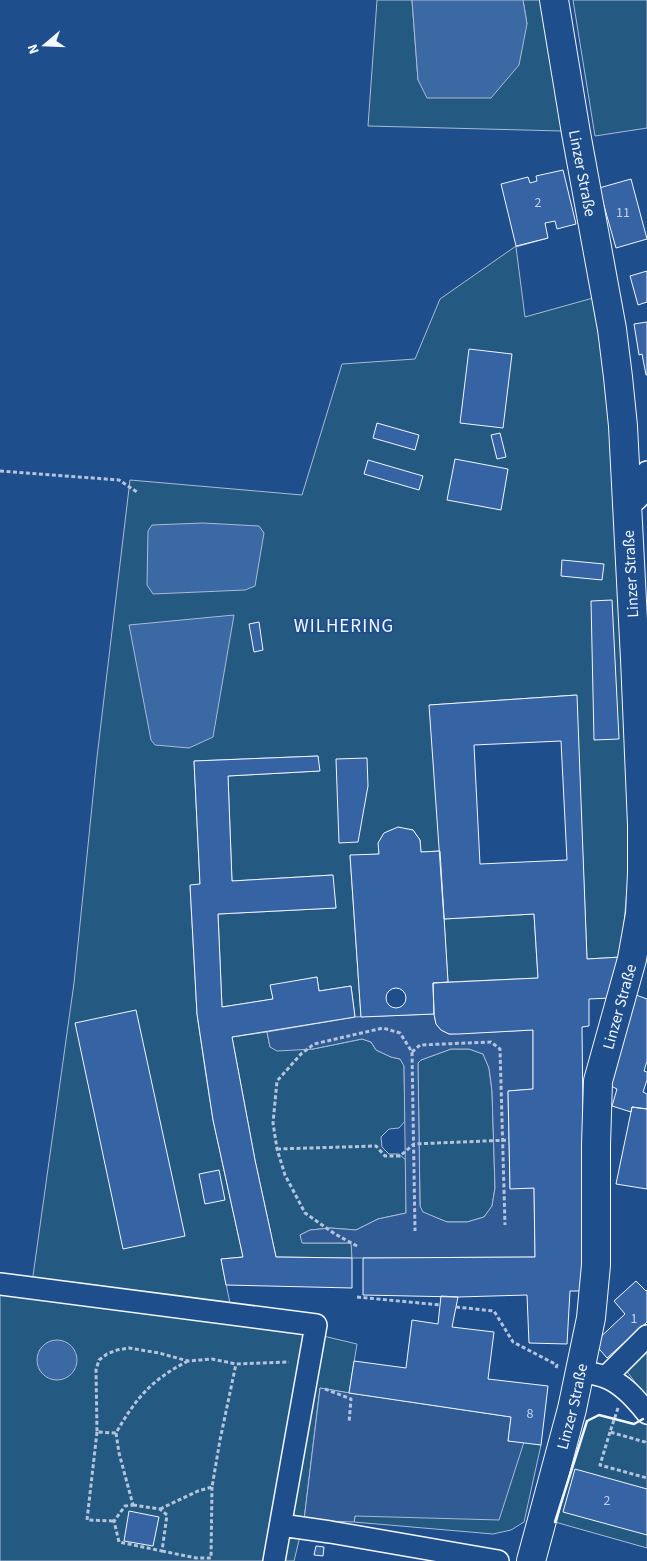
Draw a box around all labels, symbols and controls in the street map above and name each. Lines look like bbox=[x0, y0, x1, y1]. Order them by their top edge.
north arrow bbox=[20, 20, 70, 70]
text: N bbox=[23, 41, 45, 57]
street label: Linzer Straße bbox=[563, 128, 601, 218]
house number: 2 bbox=[535, 193, 542, 213]
house number: 11 bbox=[616, 203, 630, 223]
street label: Linzer Straße bbox=[618, 529, 644, 618]
district label: WILHERING bbox=[294, 613, 394, 640]
street label: Linzer Straße bbox=[597, 961, 642, 1052]
house number: 1 bbox=[631, 1309, 638, 1329]
street label: Linzer Straße bbox=[552, 1361, 593, 1452]
house number: 8 bbox=[527, 1404, 534, 1424]
house number: 2 bbox=[604, 1491, 611, 1511]

